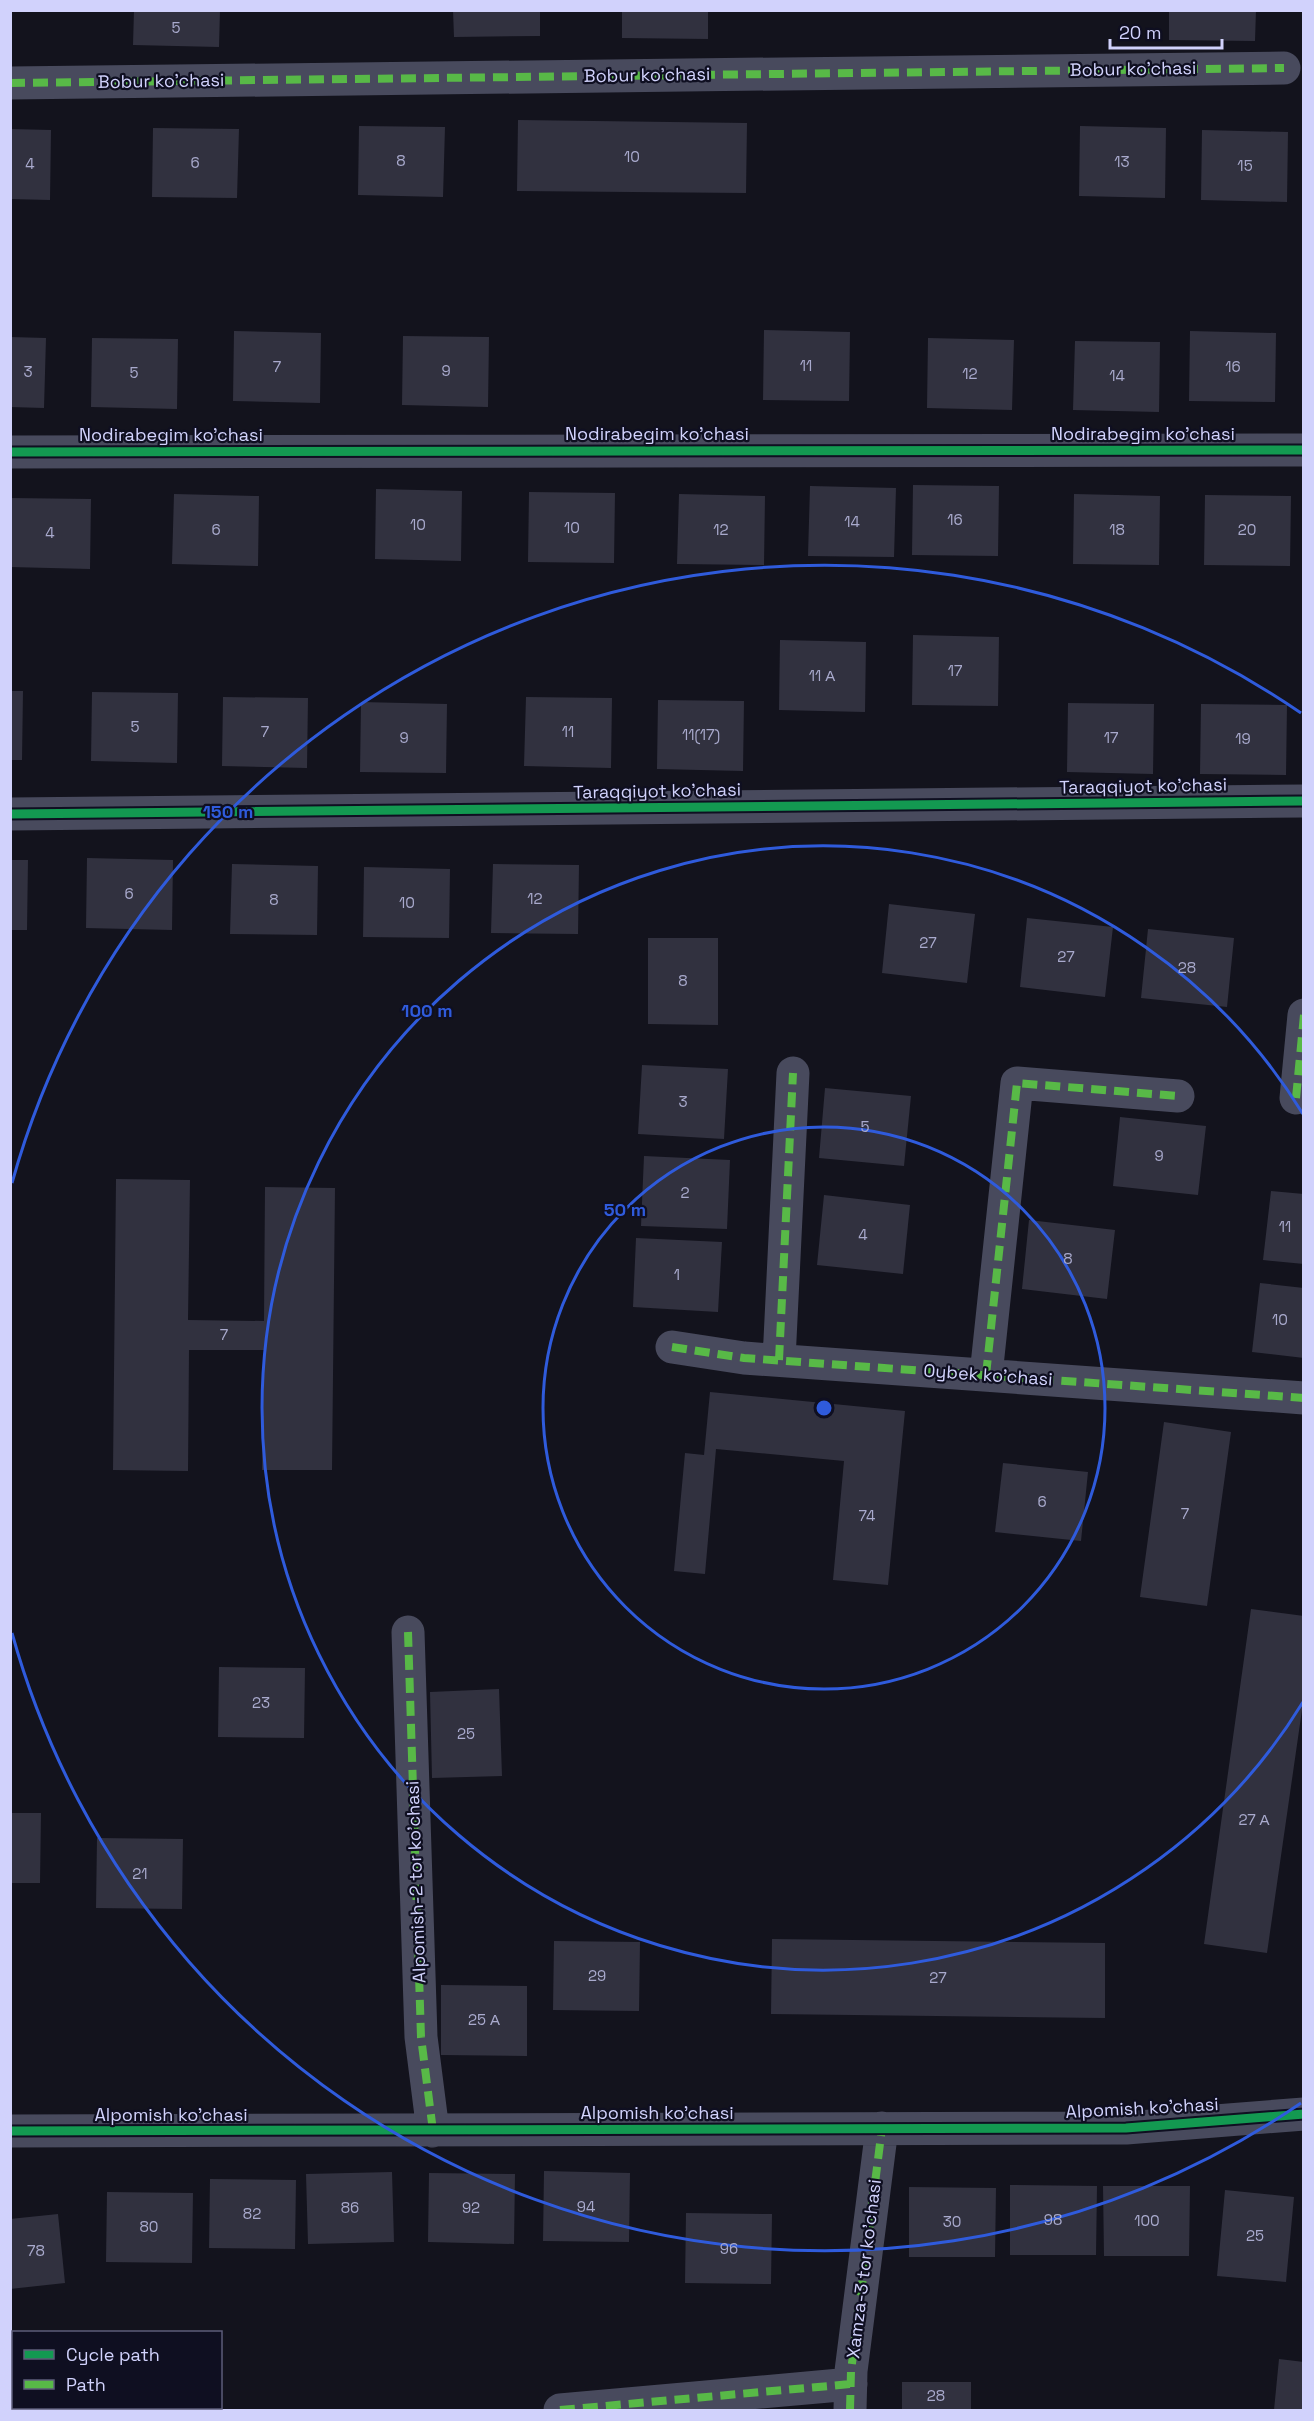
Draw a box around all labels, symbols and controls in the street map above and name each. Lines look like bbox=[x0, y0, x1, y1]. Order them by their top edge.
scale bar bbox=[1110, 12, 1222, 50]
house number: 5 bbox=[172, 18, 181, 37]
text: 20 m bbox=[1119, 21, 1162, 44]
street label: Bobur ko'chasi bbox=[1069, 56, 1197, 81]
street label: Bobur ko'chasi bbox=[583, 62, 711, 87]
street label: Bobur ko'chasi bbox=[97, 68, 225, 93]
house number: 10 bbox=[624, 147, 640, 166]
house number: 8 bbox=[396, 151, 406, 170]
house number: 13 bbox=[1114, 152, 1130, 171]
house number: 6 bbox=[190, 153, 200, 172]
house number: 4 bbox=[25, 154, 35, 173]
house number: 15 bbox=[1237, 156, 1253, 175]
house number: 11 bbox=[800, 356, 812, 375]
house number: 7 bbox=[273, 357, 281, 376]
house number: 16 bbox=[1225, 357, 1241, 376]
house number: 9 bbox=[441, 361, 451, 380]
house number: 3 bbox=[23, 362, 33, 381]
house number: 5 bbox=[130, 363, 139, 382]
house number: 12 bbox=[962, 364, 978, 383]
house number: 14 bbox=[1109, 366, 1125, 385]
street label: Nodirabegim ko'chasi bbox=[565, 422, 749, 445]
street label: Nodirabegim ko'chasi bbox=[1051, 422, 1235, 445]
street label: Nodirabegim ko'chasi bbox=[79, 423, 263, 446]
house number: 16 bbox=[947, 510, 963, 529]
house number: 14 bbox=[844, 512, 860, 531]
house number: 10 bbox=[410, 515, 426, 534]
house number: 10 bbox=[564, 518, 580, 537]
house number: 6 bbox=[211, 520, 221, 539]
house number: 12 bbox=[713, 520, 729, 539]
house number: 18 bbox=[1109, 520, 1125, 539]
house number: 20 bbox=[1238, 520, 1256, 539]
house number: 4 bbox=[45, 523, 55, 542]
house number: 17 bbox=[948, 661, 962, 680]
house number: 11 А bbox=[809, 666, 835, 685]
house number: 5 bbox=[131, 717, 140, 736]
house number: 7 bbox=[261, 722, 269, 741]
house number: 11 bbox=[562, 722, 574, 741]
house number: 11(17) bbox=[682, 725, 720, 745]
house number: 9 bbox=[399, 728, 409, 747]
house number: 17 bbox=[1104, 728, 1118, 747]
house number: 19 bbox=[1235, 729, 1251, 748]
street label: Taraqqiyot ko'chasi bbox=[1059, 773, 1227, 798]
street label: Taraqqiyot ko'chasi bbox=[573, 778, 741, 803]
text: 150 m bbox=[203, 800, 253, 823]
house number: 6 bbox=[124, 884, 134, 903]
house number: 12 bbox=[527, 889, 543, 908]
house number: 8 bbox=[269, 890, 279, 909]
house number: 10 bbox=[399, 893, 415, 912]
house number: 27 bbox=[919, 933, 937, 952]
house number: 27 bbox=[1057, 947, 1075, 966]
house number: 28 bbox=[1178, 958, 1196, 977]
house number: 8 bbox=[678, 971, 688, 990]
text: 100 m bbox=[401, 999, 453, 1022]
house number: 3 bbox=[678, 1092, 688, 1111]
house number: 5 bbox=[861, 1117, 870, 1136]
house number: 9 bbox=[1154, 1146, 1164, 1165]
house number: 2 bbox=[680, 1183, 690, 1202]
text: 50 m bbox=[604, 1198, 646, 1221]
house number: 11 bbox=[1279, 1217, 1291, 1236]
house number: 4 bbox=[858, 1225, 868, 1244]
house number: 8 bbox=[1063, 1249, 1073, 1268]
house number: 1 bbox=[674, 1265, 680, 1284]
house number: 10 bbox=[1272, 1310, 1288, 1329]
house number: 7 bbox=[220, 1325, 228, 1344]
street label: Oybek ko'chasi bbox=[923, 1359, 1053, 1390]
centre of rings bbox=[814, 1398, 834, 1418]
house number: 6 bbox=[1037, 1492, 1047, 1511]
house number: 7 bbox=[1181, 1504, 1189, 1523]
house number: 74 bbox=[859, 1506, 875, 1525]
house number: 23 bbox=[252, 1693, 270, 1712]
house number: 25 bbox=[457, 1724, 475, 1743]
street label: Alpomish-2 tor ko'chasi bbox=[400, 1780, 431, 1984]
house number: 27 А bbox=[1238, 1810, 1270, 1829]
house number: 21 bbox=[132, 1864, 148, 1883]
house number: 29 bbox=[588, 1966, 606, 1985]
house number: 27 bbox=[929, 1968, 947, 1987]
house number: 25 А bbox=[468, 2010, 500, 2029]
street label: Alpomish ko'chasi bbox=[1065, 2092, 1219, 2123]
street label: Alpomish ko'chasi bbox=[580, 2101, 734, 2124]
street label: Alpomish ko'chasi bbox=[94, 2103, 248, 2126]
street label: Xamza-3 tor ko'chasi bbox=[841, 2178, 886, 2360]
house number: 94 bbox=[577, 2197, 595, 2216]
house number: 86 bbox=[341, 2198, 359, 2217]
house number: 92 bbox=[462, 2198, 480, 2217]
house number: 82 bbox=[243, 2204, 261, 2223]
house number: 98 bbox=[1044, 2210, 1062, 2229]
house number: 100 bbox=[1134, 2211, 1160, 2230]
house number: 30 bbox=[943, 2212, 961, 2231]
house number: 80 bbox=[140, 2217, 158, 2236]
house number: 25 bbox=[1246, 2226, 1264, 2245]
house number: 96 bbox=[720, 2239, 738, 2258]
house number: 78 bbox=[27, 2241, 45, 2260]
legend bbox=[12, 2331, 222, 2409]
text: Cycle path bbox=[66, 2343, 160, 2366]
text: Path bbox=[66, 2373, 106, 2396]
house number: 28 bbox=[927, 2386, 945, 2405]

